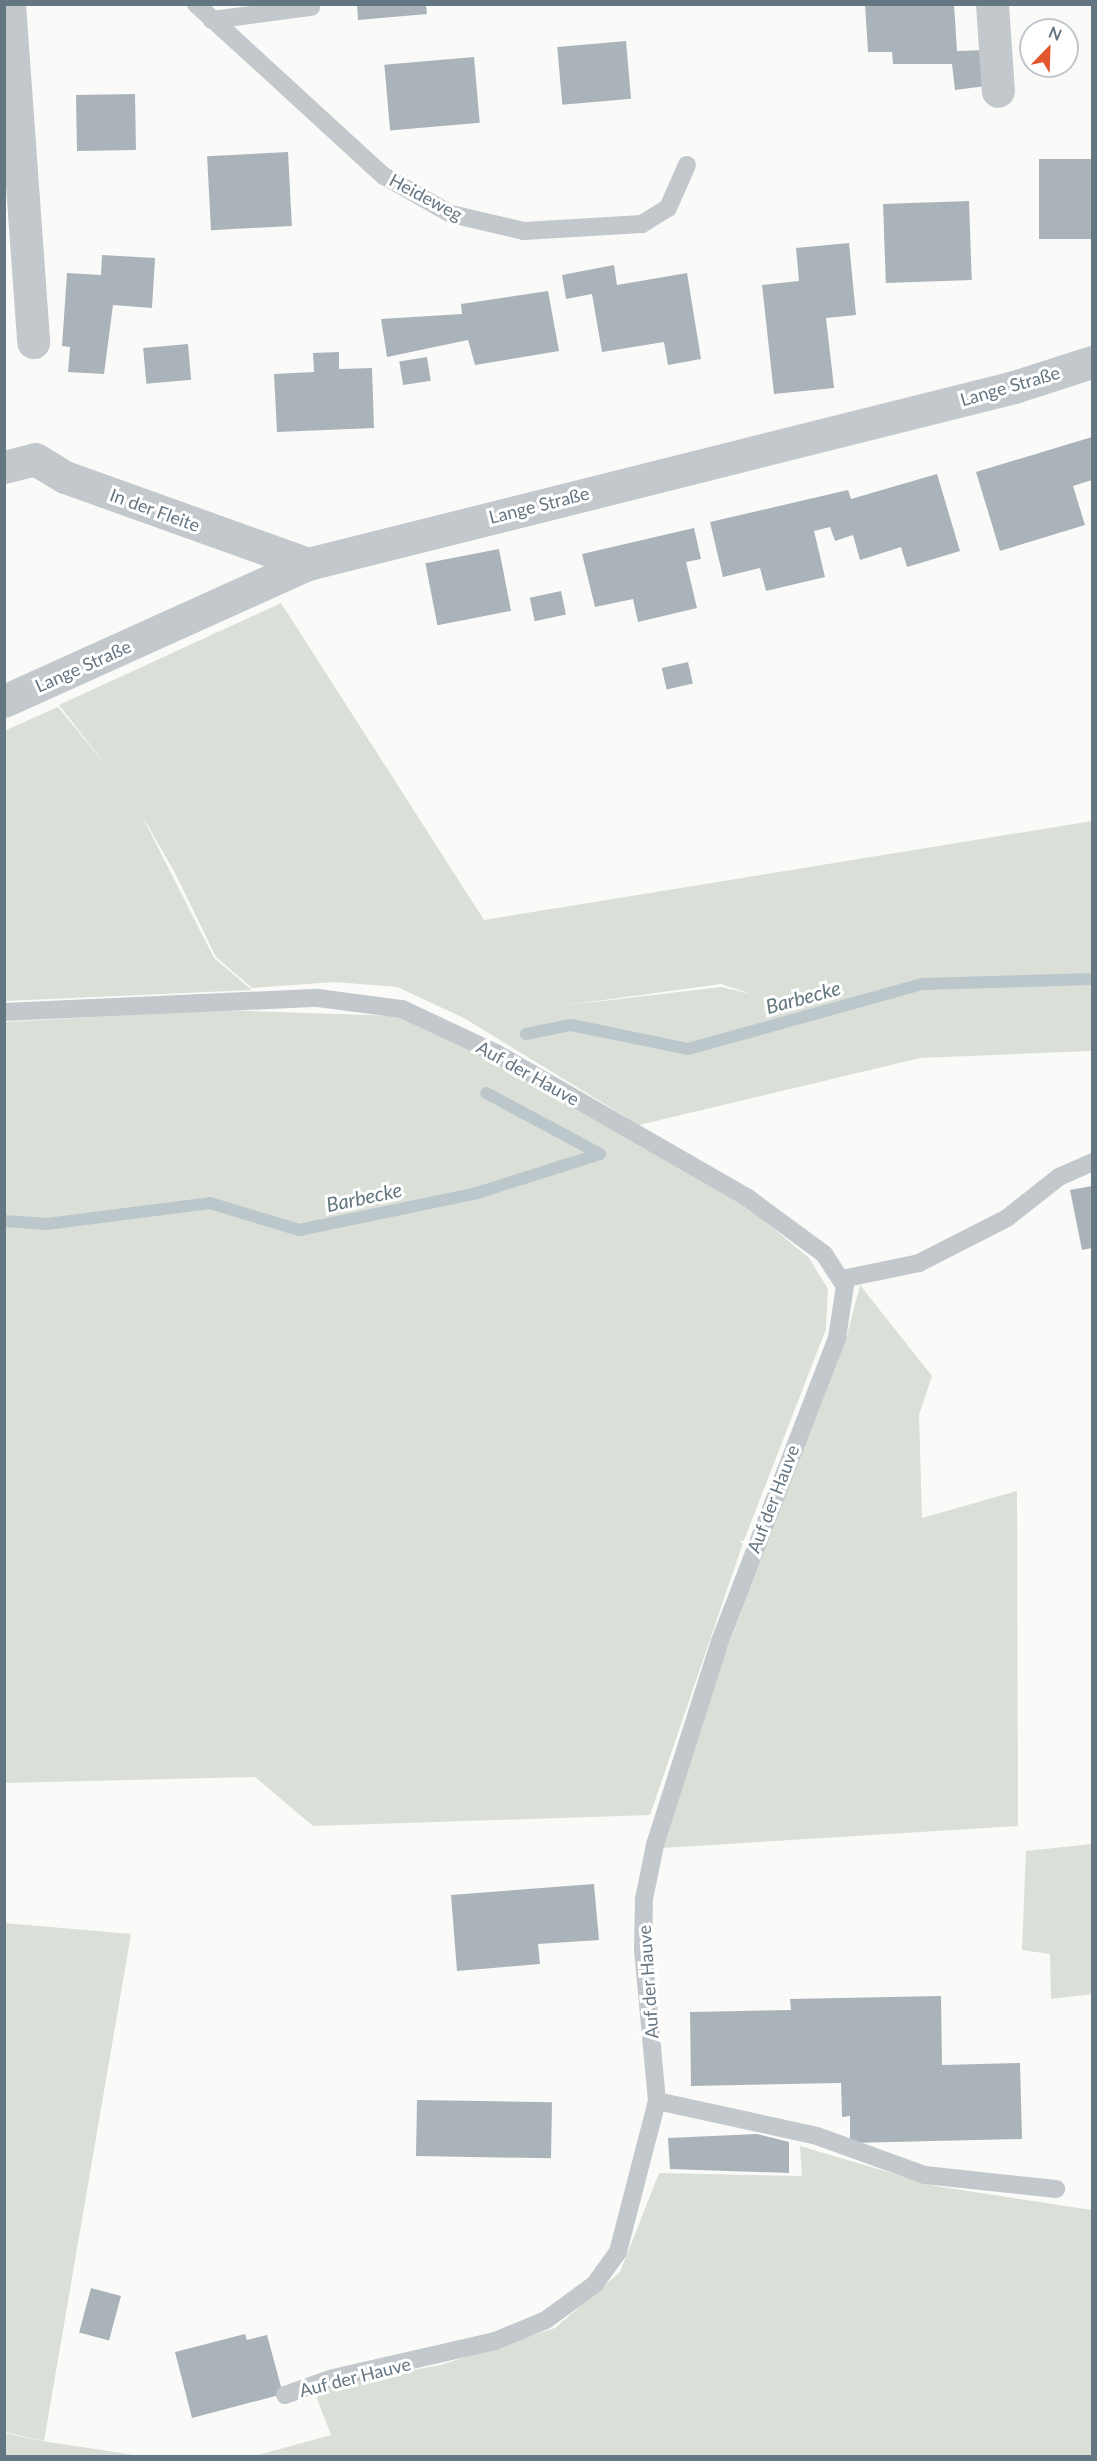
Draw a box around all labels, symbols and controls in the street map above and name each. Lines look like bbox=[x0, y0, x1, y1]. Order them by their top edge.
north arrow bbox=[1019, 18, 1079, 78]
text: N bbox=[1046, 22, 1065, 44]
street label: Heideweg bbox=[386, 169, 466, 225]
street label: Lange Straße bbox=[958, 361, 1062, 411]
street label: Lange Straße bbox=[487, 482, 591, 528]
street label: In der Fleite bbox=[107, 484, 203, 536]
street label: Lange Straße bbox=[32, 635, 134, 697]
water label: Barbecke bbox=[763, 975, 843, 1019]
street label: Auf der Hauve bbox=[473, 1036, 583, 1110]
water label: Barbecke bbox=[324, 1177, 404, 1217]
street label: Auf der Hauve bbox=[742, 1442, 804, 1556]
street label: Auf der Hauve bbox=[633, 1924, 663, 2040]
street label: Auf der Hauve bbox=[297, 2353, 413, 2401]

